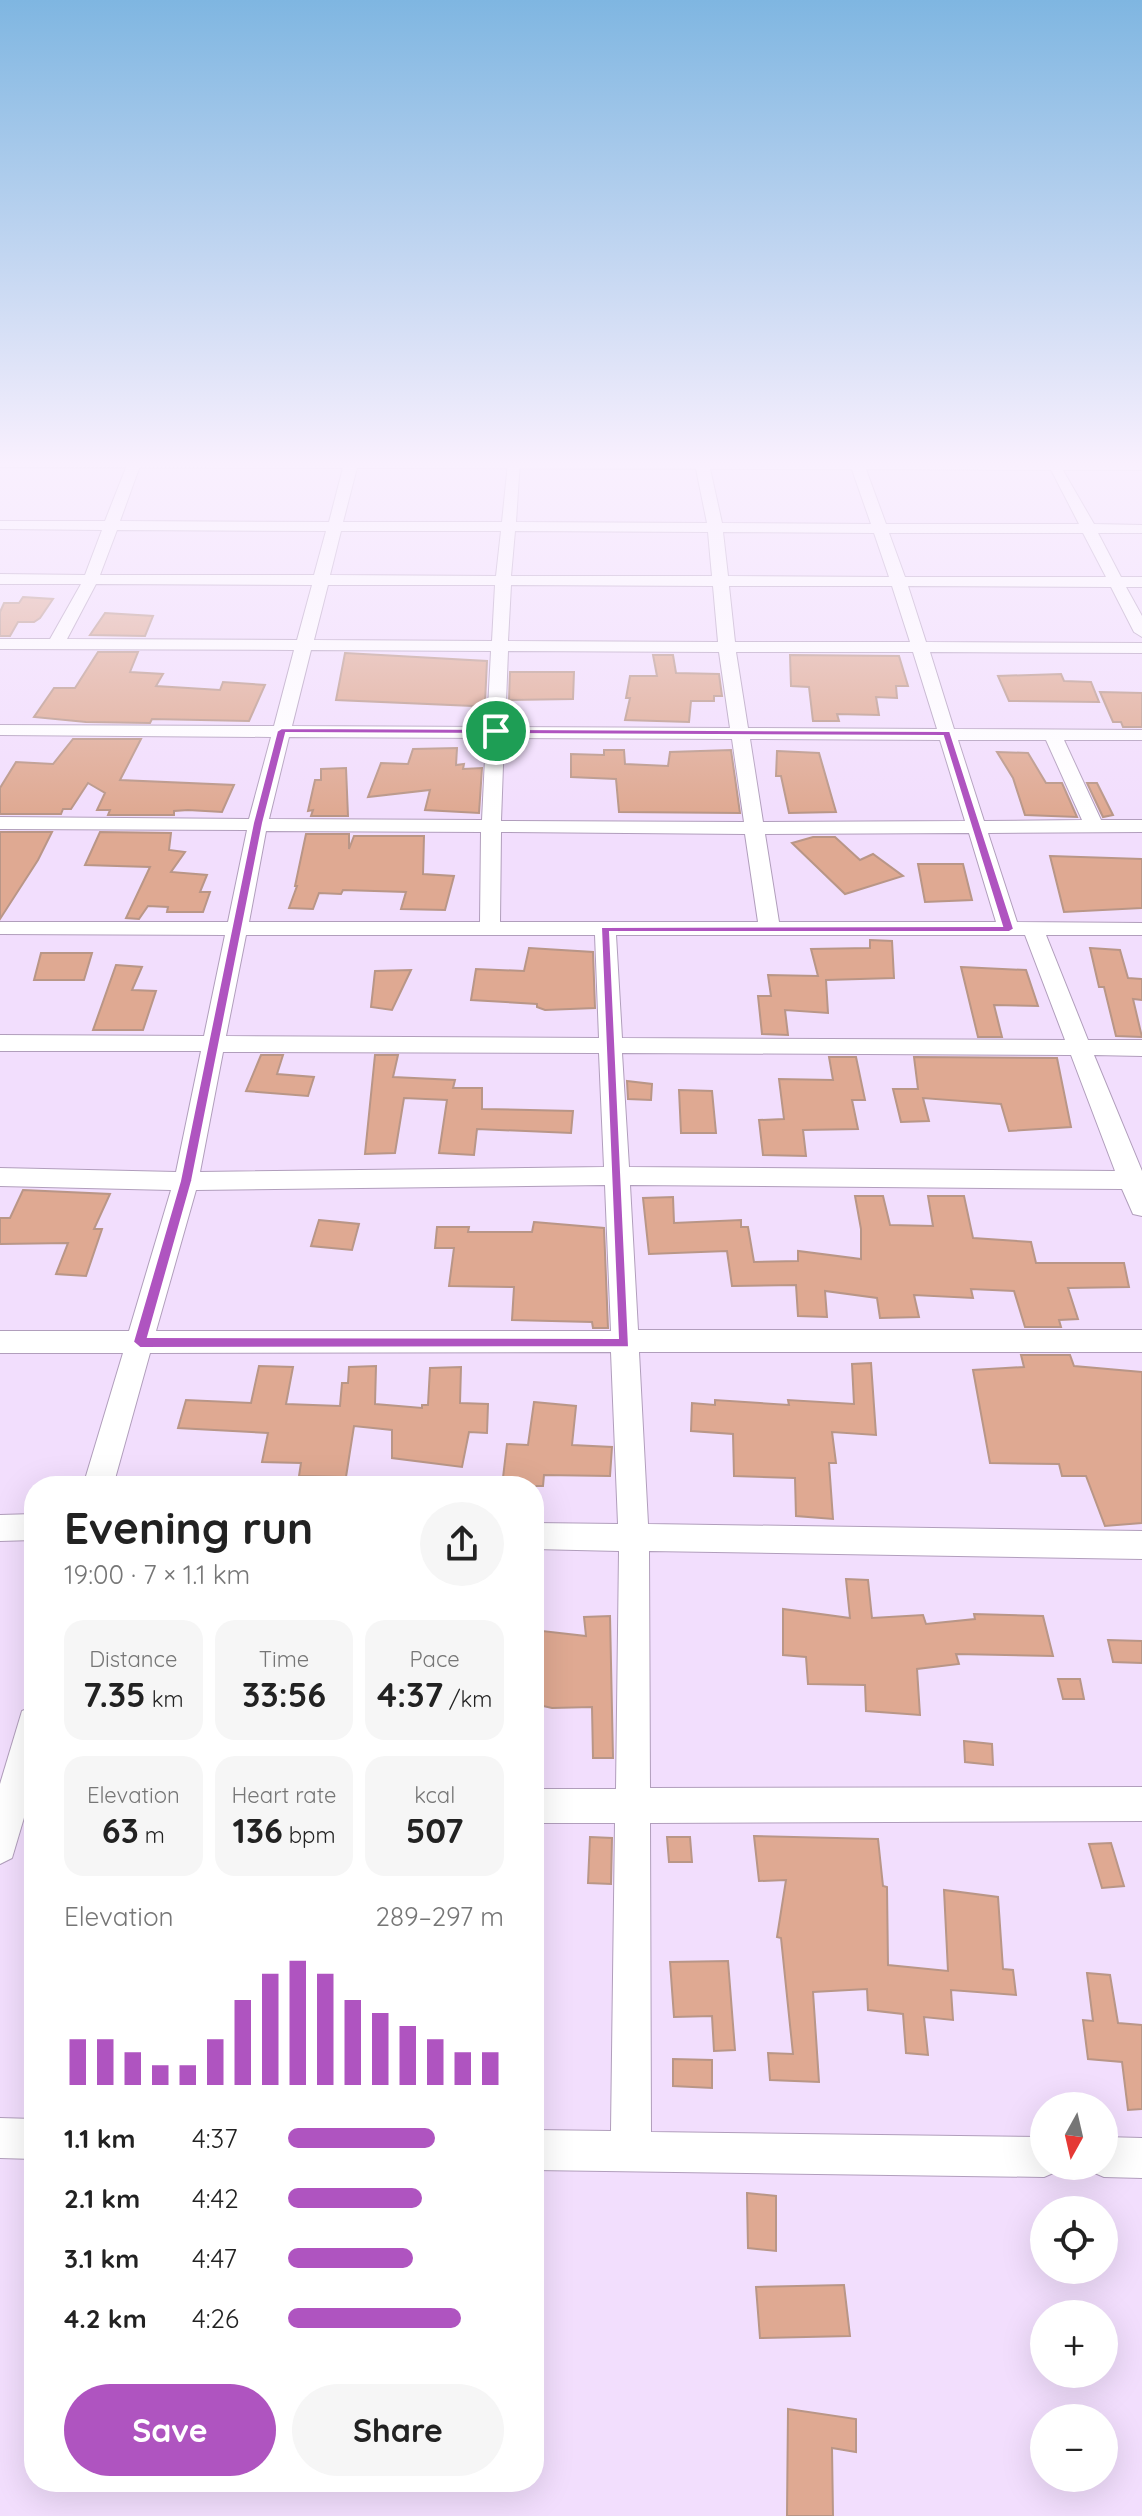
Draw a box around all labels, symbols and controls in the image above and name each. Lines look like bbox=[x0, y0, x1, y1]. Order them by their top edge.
pin bbox=[462, 697, 530, 765]
icon: arrive bbox=[474, 709, 518, 753]
text: Evening run bbox=[64, 1500, 313, 1555]
button: share bbox=[420, 1502, 504, 1586]
text: 19:00 · 7 × 1.1 km bbox=[64, 1558, 250, 1591]
text: Distance bbox=[89, 1645, 177, 1673]
text: Time bbox=[259, 1645, 309, 1673]
text: Pace bbox=[410, 1645, 460, 1673]
text: 7.35 bbox=[83, 1673, 146, 1716]
text: 33:56 bbox=[242, 1673, 326, 1716]
text: 4:37 bbox=[377, 1673, 443, 1716]
text: km bbox=[146, 1685, 184, 1713]
text: /km bbox=[443, 1685, 492, 1713]
text: Elevation bbox=[87, 1781, 180, 1809]
text: Heart rate bbox=[232, 1781, 336, 1809]
text: kcal bbox=[414, 1781, 455, 1809]
text: 63 bbox=[102, 1809, 139, 1852]
text: 136 bbox=[232, 1809, 283, 1852]
text: 507 bbox=[406, 1809, 464, 1852]
text: m bbox=[139, 1821, 165, 1849]
text: bpm bbox=[283, 1821, 336, 1849]
text: Elevation bbox=[64, 1900, 174, 1933]
text: 289–297 m bbox=[376, 1900, 504, 1933]
north arrow bbox=[1030, 2092, 1118, 2180]
map controls bbox=[1030, 2092, 1118, 2492]
text: 1.1 km bbox=[64, 2122, 135, 2155]
text: 4:37 bbox=[192, 2122, 238, 2155]
text: 2.1 km bbox=[64, 2182, 140, 2215]
text: 4:42 bbox=[192, 2182, 239, 2215]
button: locate bbox=[1030, 2196, 1118, 2284]
text: 3.1 km bbox=[64, 2242, 139, 2275]
text: 4:47 bbox=[192, 2242, 237, 2275]
button: + bbox=[1030, 2300, 1118, 2388]
text: 4.2 km bbox=[64, 2302, 147, 2335]
text: 4:26 bbox=[192, 2302, 239, 2335]
button: Save bbox=[64, 2384, 276, 2476]
button: Share bbox=[292, 2384, 504, 2476]
button: − bbox=[1030, 2404, 1118, 2492]

